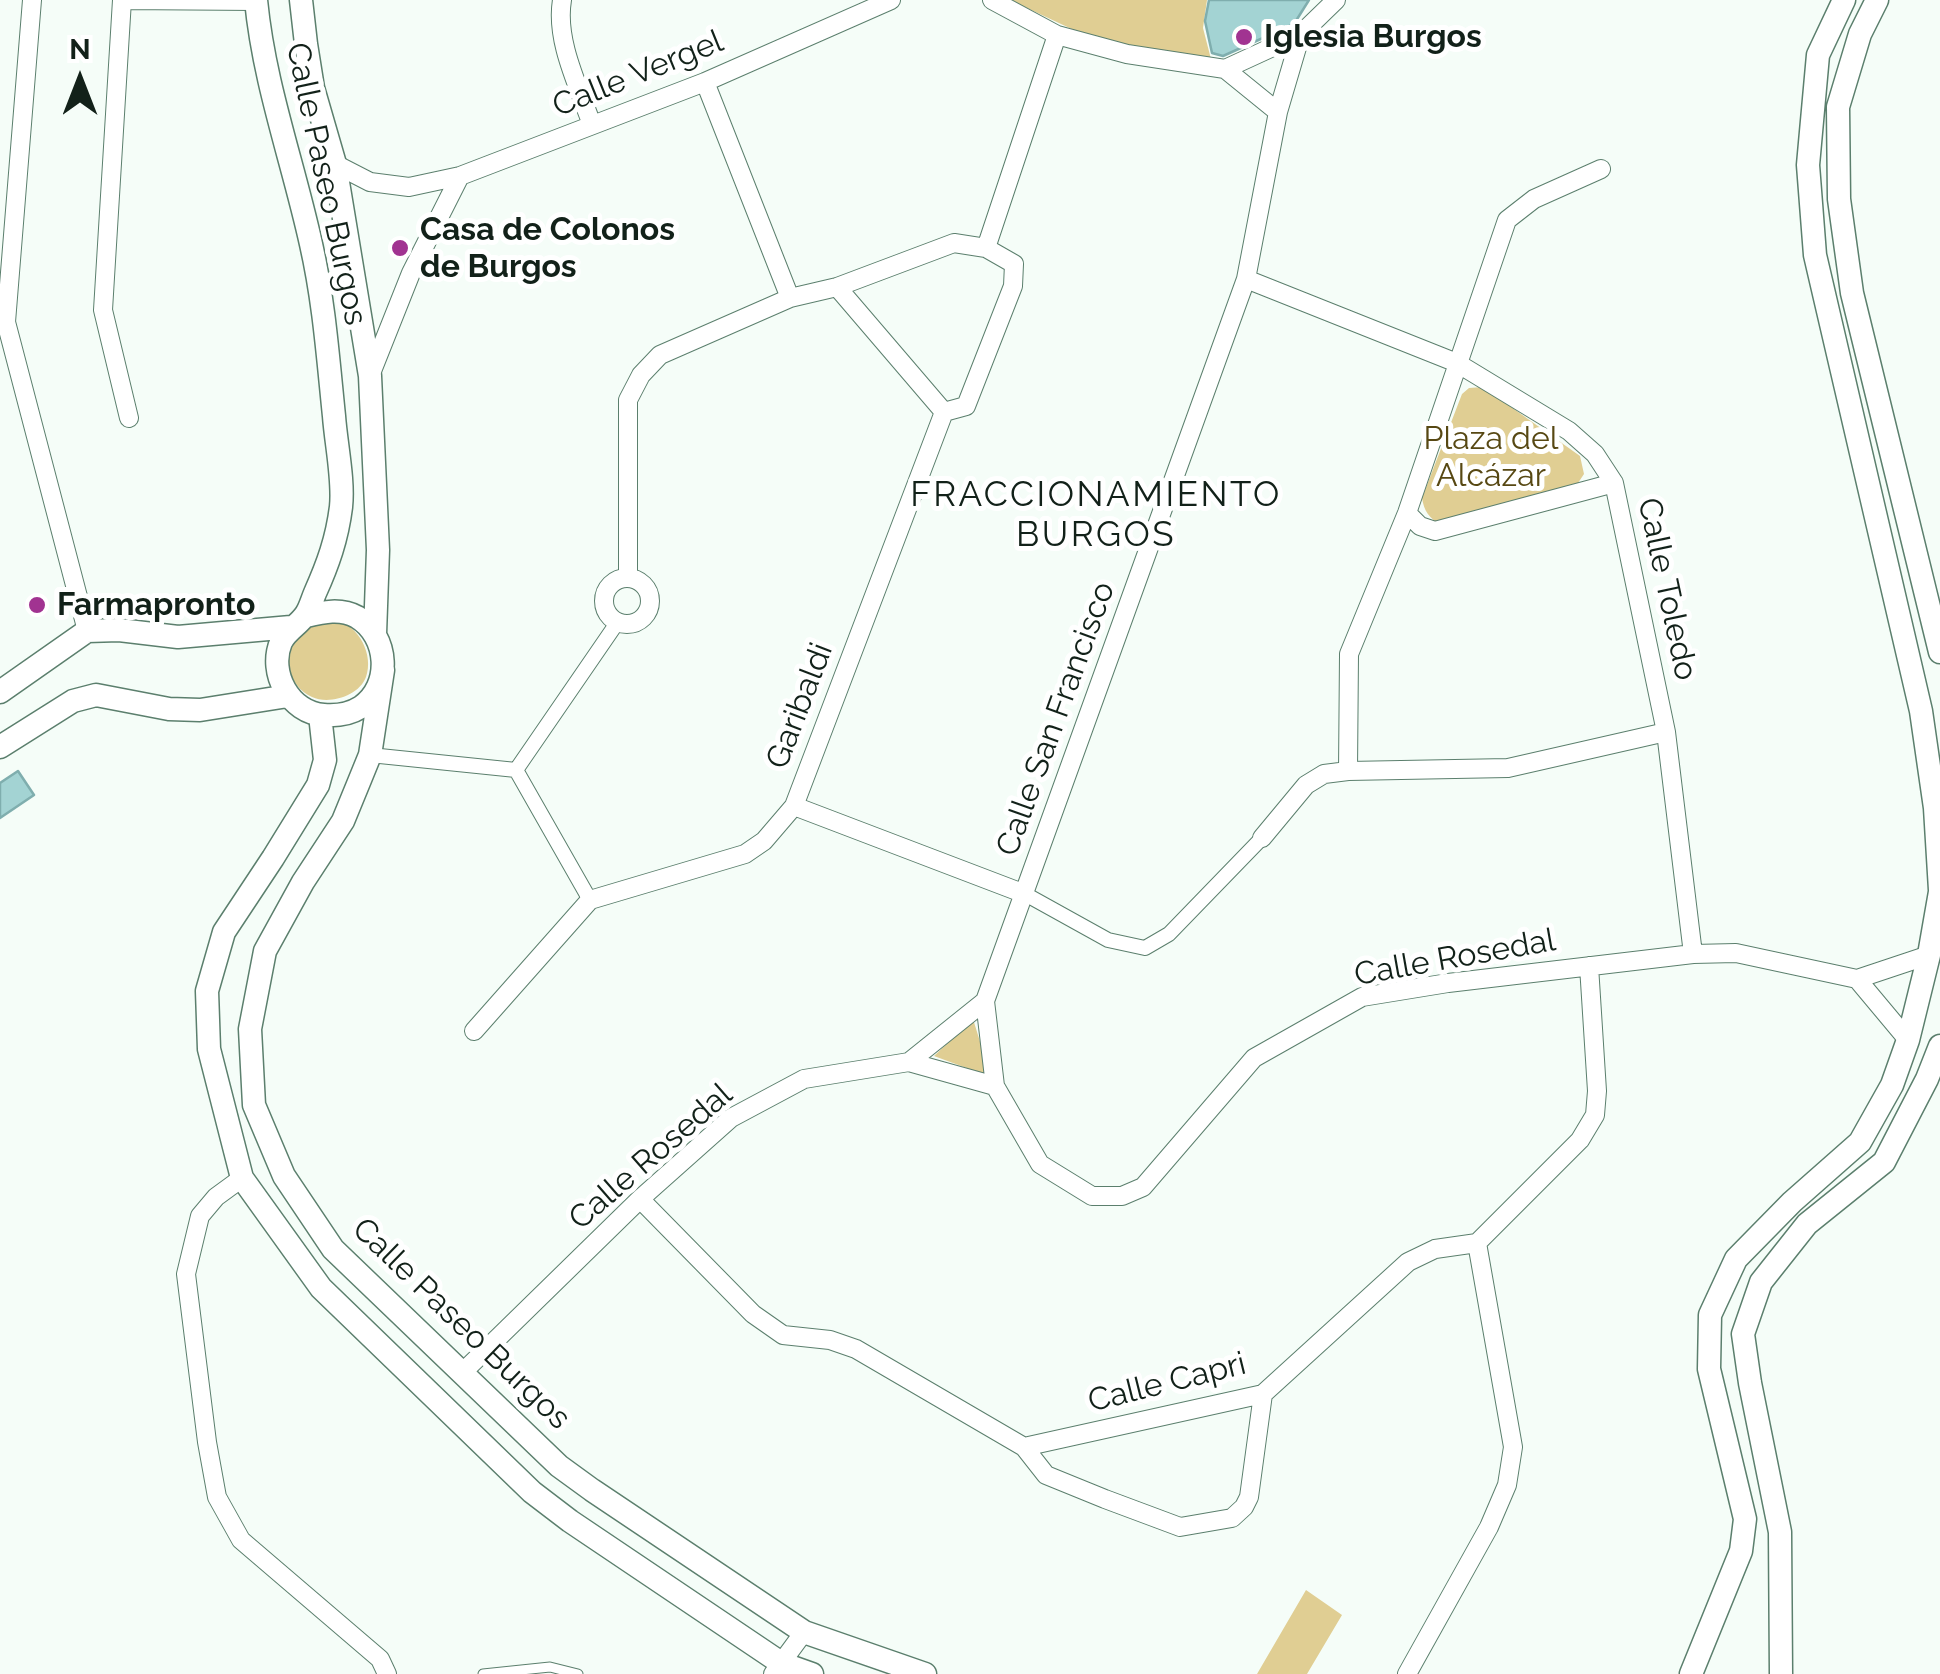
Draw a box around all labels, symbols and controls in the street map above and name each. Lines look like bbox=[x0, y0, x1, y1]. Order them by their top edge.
place label: Iglesia Burgos bbox=[1264, 18, 1482, 56]
street label: Calle Vergel bbox=[547, 22, 729, 126]
marker: Iglesia Burgos bbox=[1233, 26, 1255, 48]
north arrow bbox=[30, 30, 130, 130]
text: N bbox=[69, 33, 91, 66]
street label: Calle Paseo Burgos bbox=[277, 39, 375, 329]
place label: Casa de Colonos de Burgos bbox=[420, 211, 675, 286]
marker: Casa de Colonos de Burgos bbox=[389, 237, 411, 259]
park label: Plaza del Alcázar bbox=[1424, 420, 1558, 495]
district label: FRACCIONAMIENTO BURGOS bbox=[910, 474, 1282, 556]
street label: Calle Toledo bbox=[1629, 494, 1705, 684]
street label: Calle San Francisco bbox=[989, 577, 1123, 861]
place label: Farmapronto bbox=[57, 586, 255, 624]
marker: Farmapronto bbox=[26, 594, 48, 616]
street label: Garibaldi bbox=[759, 638, 841, 774]
street label: Calle Rosedal bbox=[1351, 921, 1559, 995]
street label: Calle Rosedal bbox=[562, 1076, 740, 1238]
street label: Calle Paseo Burgos bbox=[344, 1210, 578, 1438]
street label: Calle Capri bbox=[1084, 1345, 1250, 1421]

